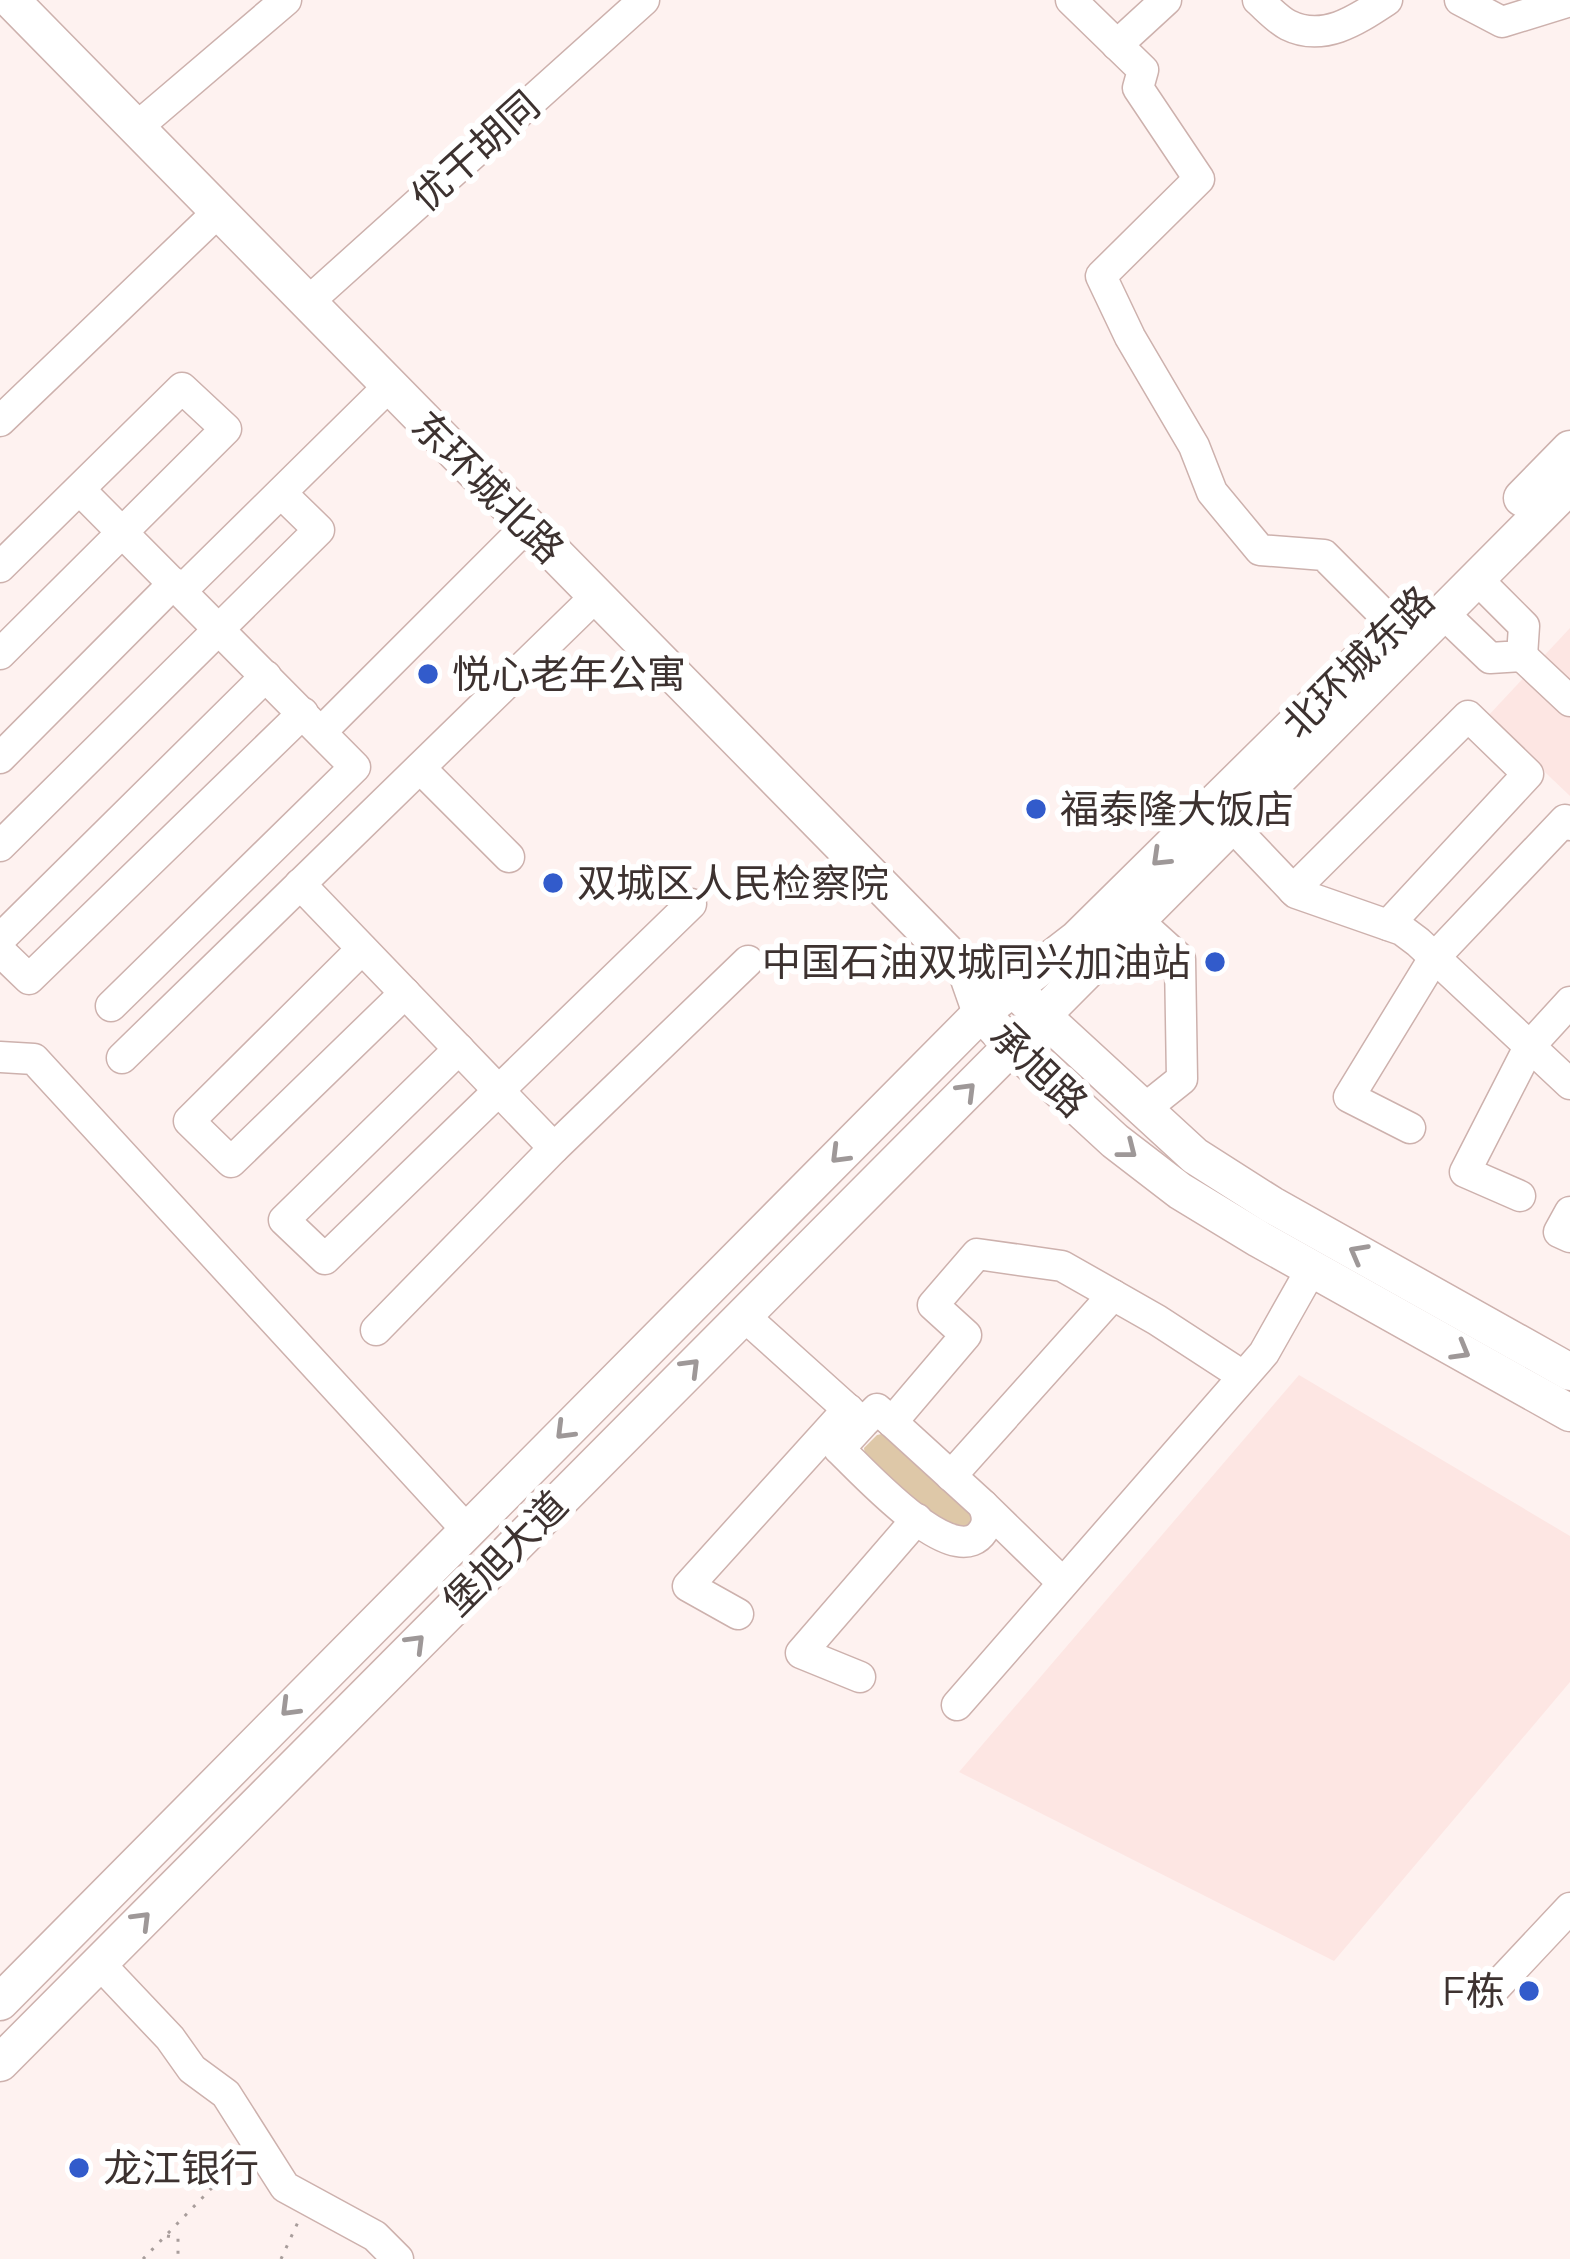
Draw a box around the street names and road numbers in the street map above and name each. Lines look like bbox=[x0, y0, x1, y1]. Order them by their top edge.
street label: 优干胡同 bbox=[401, 81, 549, 221]
street label: 东环城北路 bbox=[402, 401, 574, 573]
street label: 北环城东路 bbox=[1272, 576, 1444, 748]
street label: 承旭路 bbox=[980, 1011, 1098, 1127]
street label: 堡旭大道 bbox=[433, 1481, 577, 1625]

